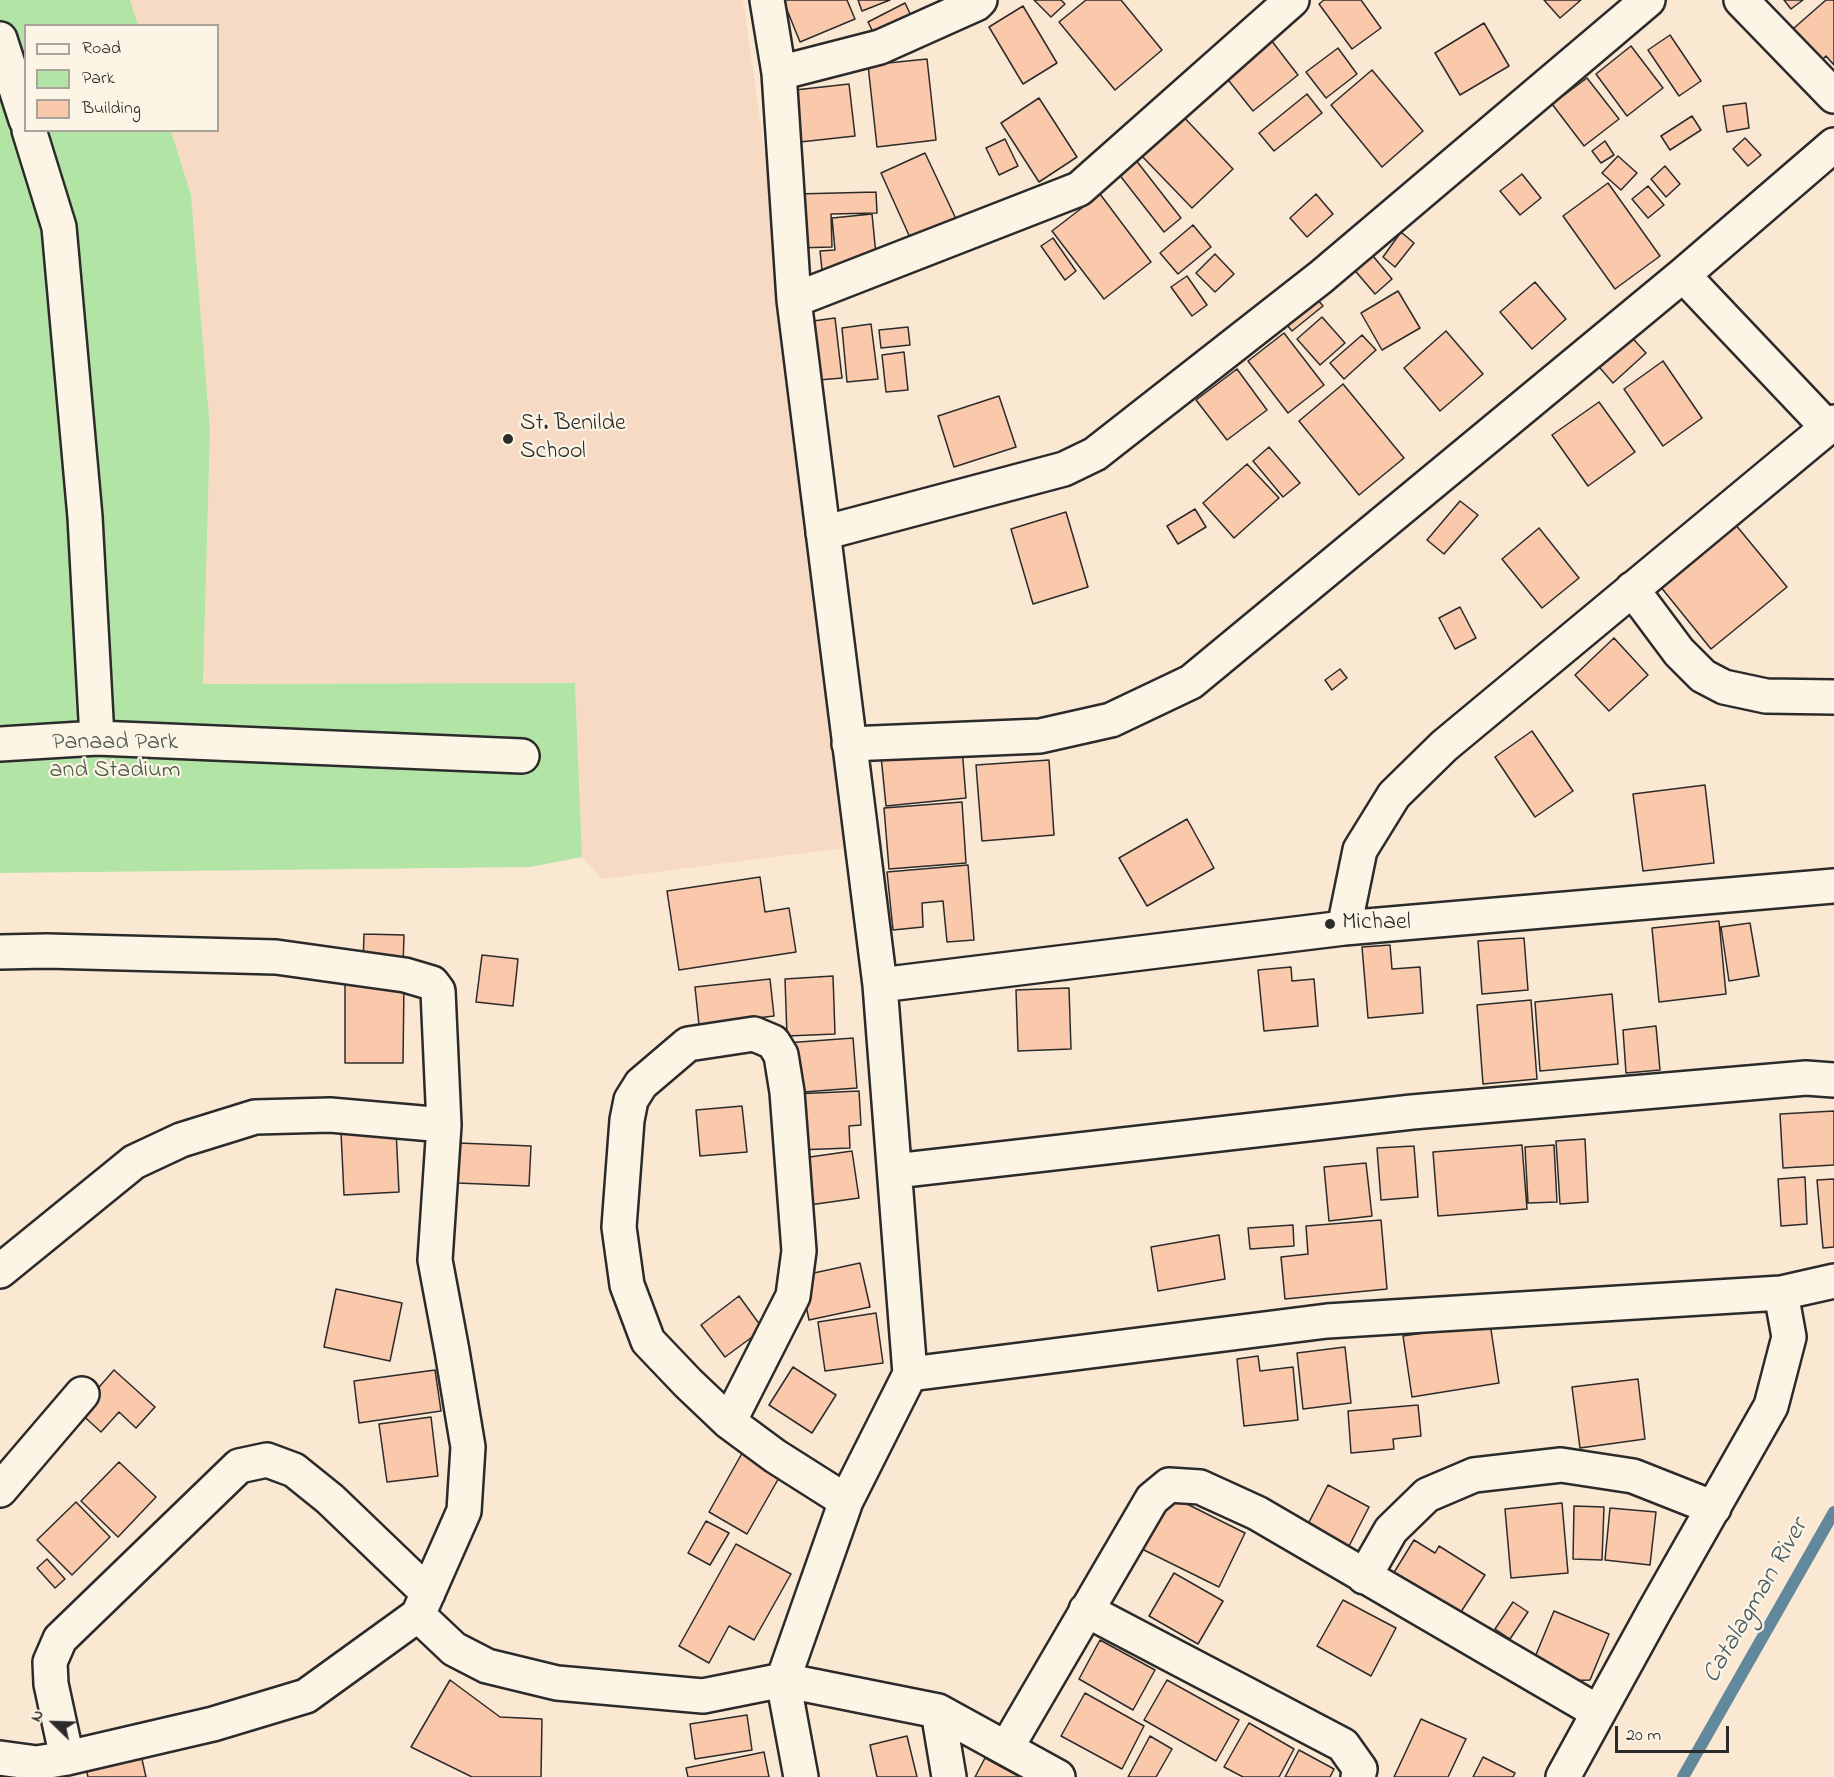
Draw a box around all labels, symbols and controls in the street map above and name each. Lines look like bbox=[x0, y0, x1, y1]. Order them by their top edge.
legend bbox=[24, 24, 219, 132]
text: Road bbox=[82, 36, 121, 62]
text: Park bbox=[82, 66, 115, 92]
text: Building bbox=[82, 96, 141, 122]
place label: St. Benilde School bbox=[520, 411, 626, 467]
marker: St. Benilde School bbox=[501, 432, 515, 446]
park label: Panaad Park and Stadium bbox=[50, 730, 180, 786]
place label: Michael bbox=[1342, 910, 1411, 938]
marker: Michael bbox=[1323, 917, 1337, 931]
water label: Catalagman River bbox=[1697, 1514, 1817, 1690]
north arrow bbox=[24, 1693, 84, 1753]
text: N bbox=[24, 1706, 51, 1726]
scale bar bbox=[1618, 1714, 1732, 1752]
text: 20 m bbox=[1626, 1723, 1661, 1749]

